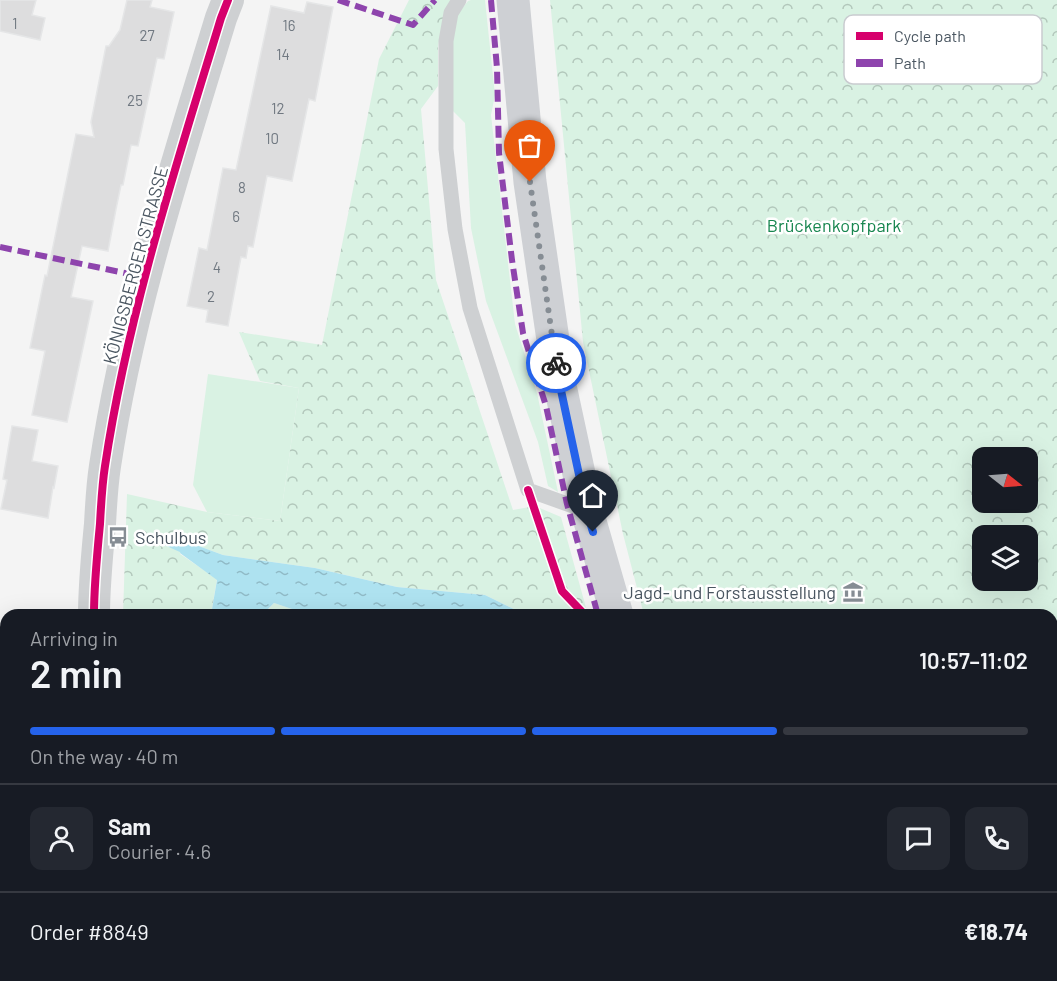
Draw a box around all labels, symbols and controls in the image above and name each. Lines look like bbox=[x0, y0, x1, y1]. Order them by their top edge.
house number: 1 bbox=[12, 14, 18, 32]
legend bbox=[844, 15, 1042, 84]
house number: 16 bbox=[283, 16, 295, 34]
house number: 27 bbox=[139, 26, 155, 44]
text: Cycle path bbox=[894, 26, 966, 45]
house number: 14 bbox=[276, 45, 290, 63]
text: Path bbox=[894, 53, 926, 72]
house number: 25 bbox=[127, 91, 143, 109]
house number: 12 bbox=[271, 99, 285, 117]
pin bbox=[504, 120, 555, 182]
house number: 10 bbox=[265, 129, 279, 147]
icon: bag bbox=[513, 129, 546, 162]
street label: KÖNIGSBERGER STRASSE bbox=[98, 163, 172, 367]
house number: 8 bbox=[238, 178, 246, 196]
house number: 6 bbox=[232, 207, 240, 225]
park label: Brückenkopfpark bbox=[767, 214, 901, 236]
house number: 4 bbox=[213, 258, 221, 276]
house number: 2 bbox=[207, 287, 215, 305]
courier bbox=[526, 333, 586, 393]
icon: bike bbox=[540, 347, 573, 380]
north arrow bbox=[972, 447, 1038, 513]
map controls bbox=[972, 447, 1038, 591]
pin bbox=[567, 470, 618, 532]
icon: home bbox=[576, 479, 609, 512]
bus stop icon: Schulbus bbox=[106, 525, 130, 549]
button: layers bbox=[972, 525, 1038, 591]
place label: Schulbus bbox=[135, 526, 207, 548]
museum icon: Jagd- und Forstausstellung bbox=[841, 580, 865, 604]
place label: Jagd- und Forstausstellung bbox=[624, 581, 836, 603]
text: Arriving in bbox=[30, 626, 118, 650]
text: 10:57–11:02 bbox=[919, 647, 1028, 673]
text: 2 min bbox=[30, 649, 123, 696]
text: On the way · 40 m bbox=[30, 744, 178, 768]
button: person bbox=[30, 807, 93, 870]
button: chat bbox=[887, 807, 950, 870]
button: phone bbox=[965, 807, 1028, 870]
text: Sam bbox=[108, 813, 151, 839]
text: Courier · 4.6 bbox=[108, 839, 211, 863]
text: Order #8849 bbox=[30, 918, 149, 944]
text: €18.74 bbox=[964, 918, 1028, 944]

